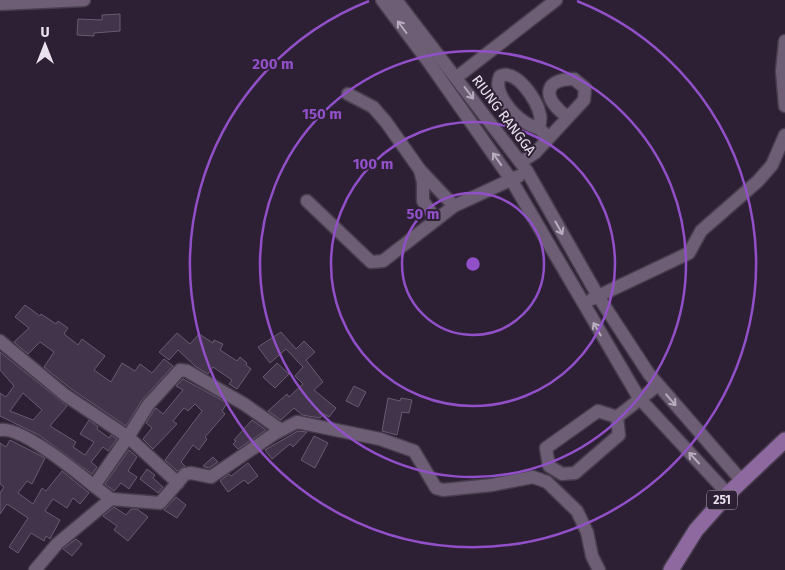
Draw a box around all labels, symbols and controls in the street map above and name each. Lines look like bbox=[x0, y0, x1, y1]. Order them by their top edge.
north arrow bbox=[20, 20, 70, 70]
one-way arrow bbox=[397, 20, 407, 34]
text: U bbox=[40, 24, 50, 41]
text: 200 m bbox=[252, 55, 294, 73]
street label: RIUNG RANGGA bbox=[468, 72, 539, 159]
one-way arrow bbox=[464, 86, 475, 99]
text: 150 m bbox=[302, 105, 342, 123]
one-way arrow bbox=[492, 152, 502, 166]
text: 100 m bbox=[353, 155, 393, 173]
text: 50 m bbox=[406, 205, 440, 223]
one-way arrow bbox=[555, 221, 565, 235]
centre of rings bbox=[464, 255, 482, 273]
one-way arrow bbox=[592, 322, 601, 337]
one-way arrow bbox=[665, 393, 677, 406]
one-way arrow bbox=[688, 452, 700, 464]
road number: 251 bbox=[707, 490, 737, 510]

